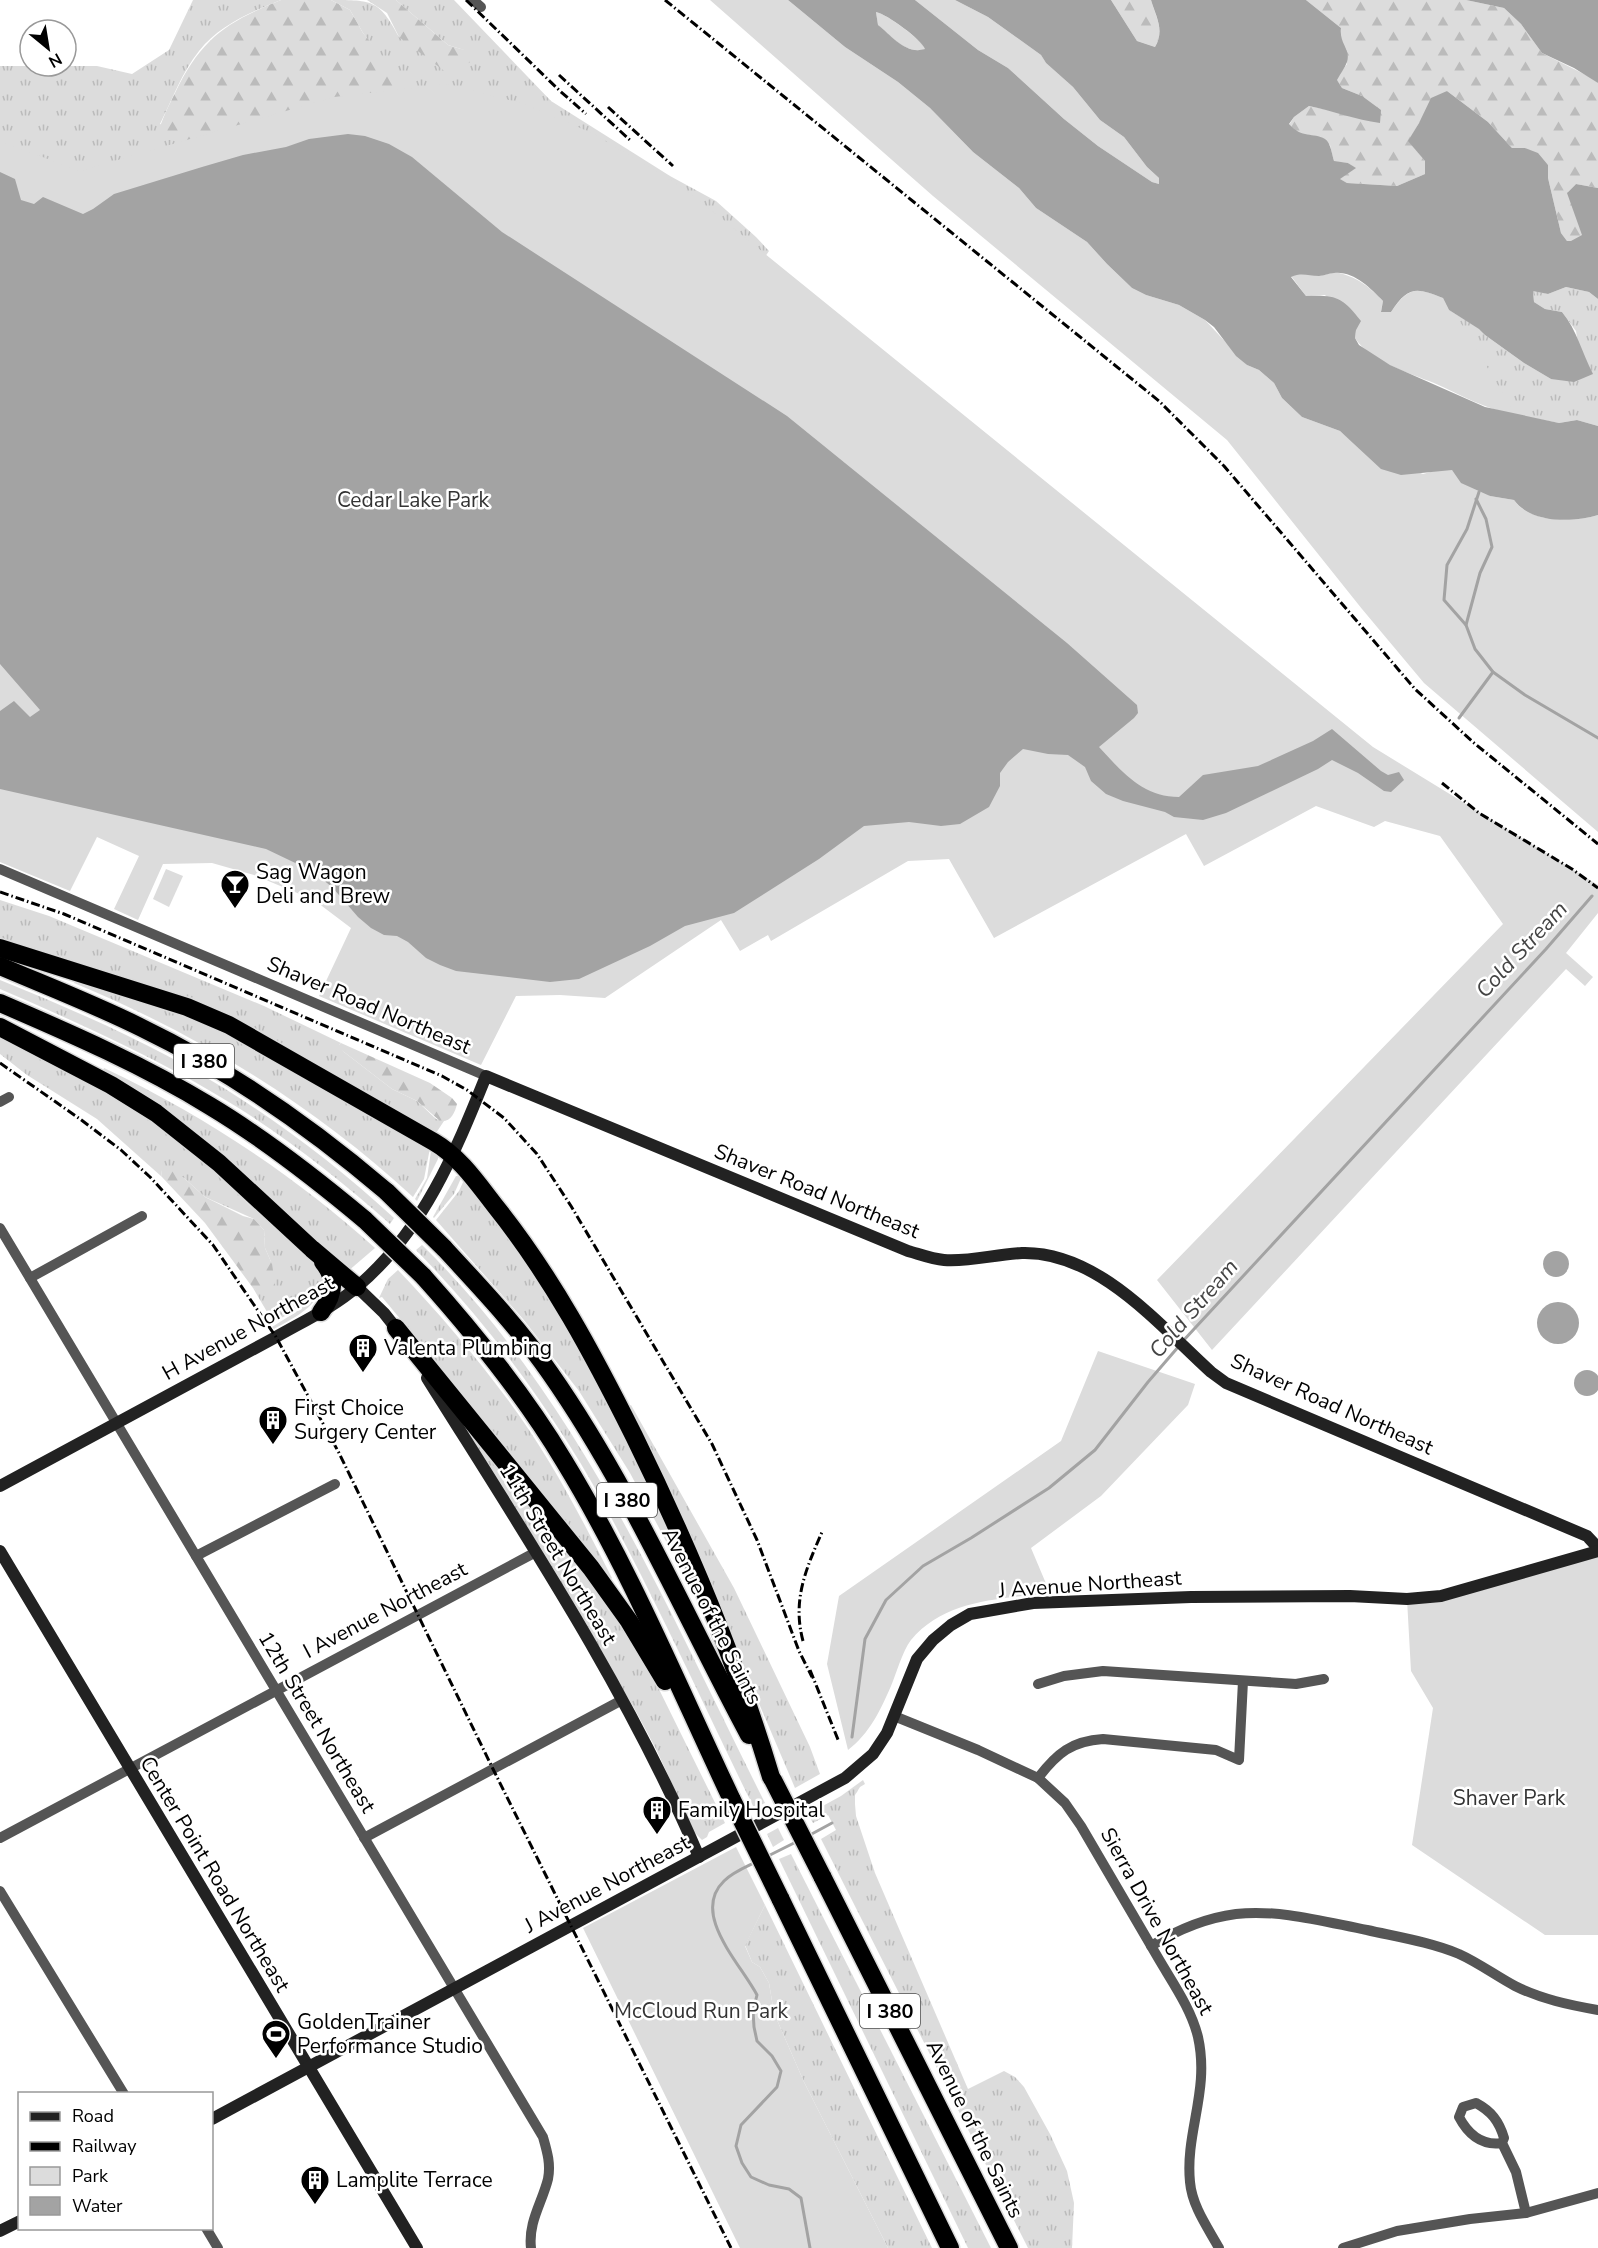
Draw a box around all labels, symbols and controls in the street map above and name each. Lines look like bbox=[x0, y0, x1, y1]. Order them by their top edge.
north arrow bbox=[18, 18, 78, 78]
text: N bbox=[44, 48, 66, 73]
park label: Cedar Lake Park bbox=[337, 486, 490, 514]
place label: Sag Wagon Deli and Brew bbox=[256, 858, 391, 910]
bar icon: Sag Wagon Deli and Brew bbox=[219, 868, 251, 910]
water label: Cold Stream bbox=[1469, 895, 1574, 1005]
street label: Shaver Road Northeast bbox=[263, 949, 476, 1061]
road number: I 380 bbox=[174, 1044, 234, 1078]
street label: Shaver Road Northeast bbox=[710, 1137, 924, 1245]
water label: Cold Stream bbox=[1142, 1253, 1245, 1365]
street label: H Avenue Northeast bbox=[157, 1269, 340, 1387]
building icon: Valenta Plumbing bbox=[347, 1332, 379, 1374]
place label: Valenta Plumbing bbox=[383, 1334, 552, 1362]
street label: Shaver Road Northeast bbox=[1226, 1347, 1438, 1462]
place label: First Choice Surgery Center bbox=[294, 1394, 437, 1446]
building icon: First Choice Surgery Center bbox=[257, 1404, 289, 1446]
street label: 11th Street Northeast bbox=[493, 1458, 624, 1650]
road number: I 380 bbox=[597, 1483, 657, 1517]
street label: Avenue of the Saints bbox=[655, 1523, 769, 1709]
street label: I Avenue Northeast bbox=[298, 1555, 472, 1665]
street label: J Avenue Northeast bbox=[997, 1564, 1183, 1604]
street label: 12th Street Northeast bbox=[252, 1626, 383, 1818]
street label: Center Point Road Northeast bbox=[133, 1751, 297, 1998]
park label: Shaver Park bbox=[1453, 1784, 1566, 1812]
building icon: Family Hospital bbox=[641, 1794, 673, 1836]
place label: Family Hospital bbox=[678, 1796, 826, 1824]
street label: Sierra Drive Northeast bbox=[1094, 1822, 1220, 2020]
street label: J Avenue Northeast bbox=[519, 1828, 695, 1940]
road number: I 380 bbox=[860, 1994, 920, 2028]
park label: McCloud Run Park bbox=[614, 1997, 789, 2025]
place label: GoldenTrainer Performance Studio bbox=[297, 2008, 483, 2060]
sports icon: GoldenTrainer Performance Studio bbox=[260, 2018, 292, 2060]
street label: Avenue of the Saints bbox=[920, 2035, 1030, 2223]
legend bbox=[18, 2092, 213, 2230]
text: Road bbox=[72, 2104, 114, 2128]
text: Railway bbox=[72, 2134, 137, 2158]
text: Park bbox=[72, 2164, 109, 2188]
building icon: Lamplite Terrace bbox=[299, 2164, 331, 2206]
place label: Lamplite Terrace bbox=[336, 2166, 493, 2194]
text: Water bbox=[72, 2194, 123, 2218]

